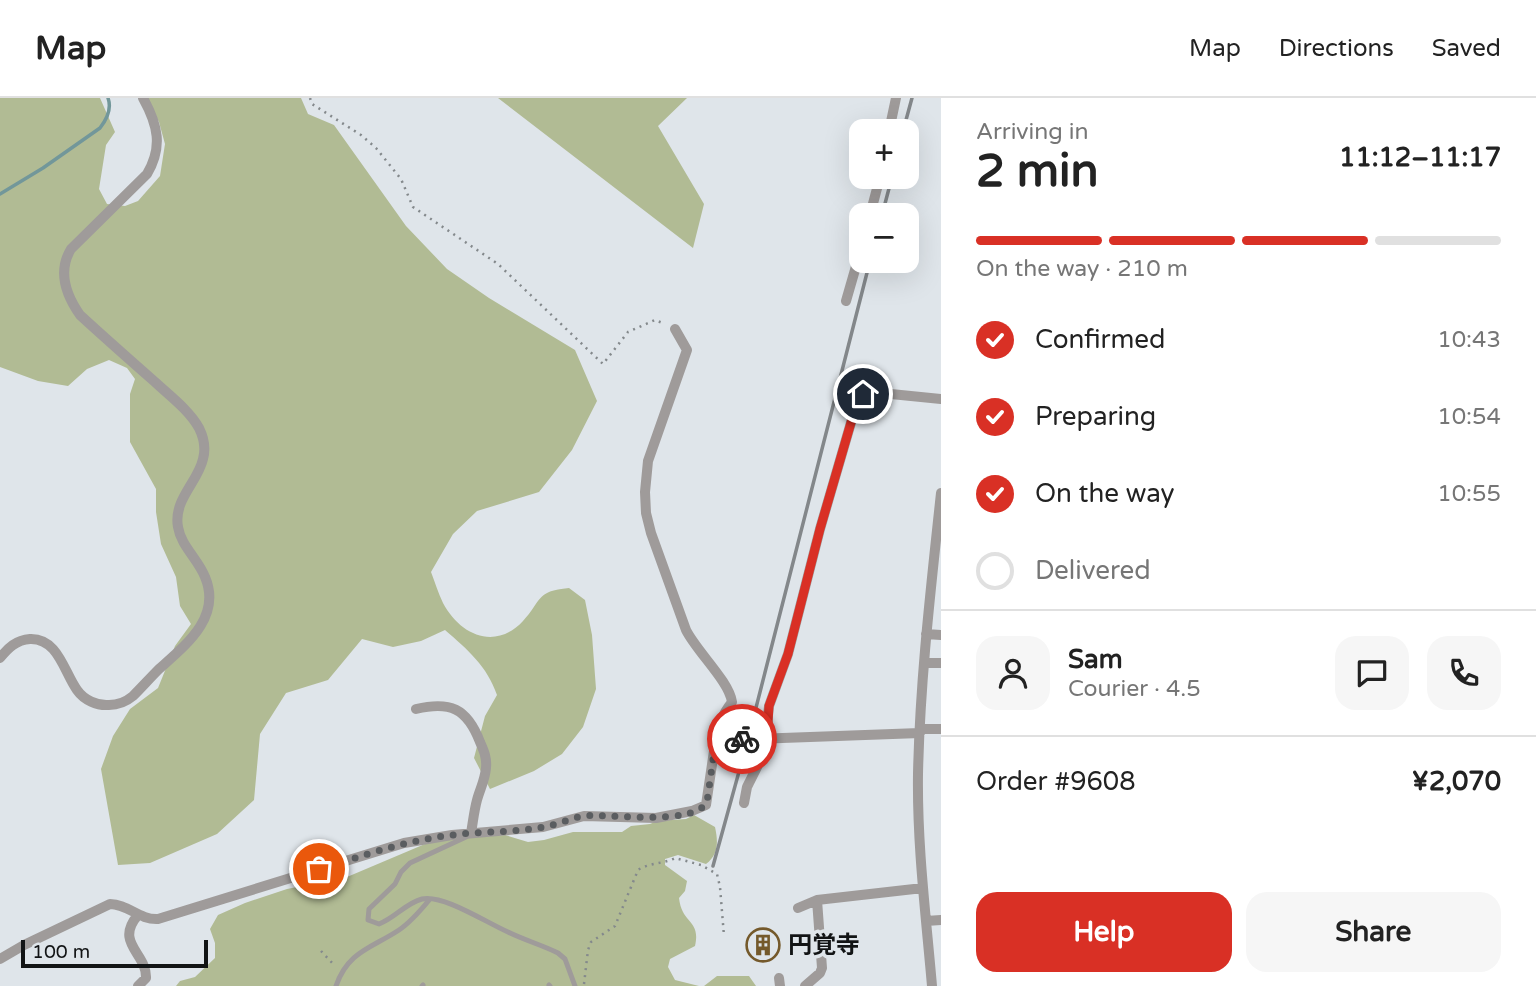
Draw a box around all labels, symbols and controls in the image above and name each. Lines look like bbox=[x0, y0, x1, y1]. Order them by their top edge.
text: Map bbox=[35, 29, 106, 68]
text: Map bbox=[1189, 34, 1241, 63]
text: Directions bbox=[1279, 34, 1394, 63]
text: Saved bbox=[1432, 34, 1501, 63]
text: Arriving in bbox=[976, 118, 1089, 146]
map controls bbox=[849, 119, 919, 273]
button: + bbox=[849, 119, 919, 189]
text: 11:12–11:17 bbox=[1339, 142, 1501, 173]
text: 2 min bbox=[976, 144, 1099, 199]
button: − bbox=[849, 203, 919, 273]
text: On the way · 210 m bbox=[976, 255, 1188, 283]
icon: check bbox=[976, 321, 1014, 359]
text: Confirmed bbox=[1035, 324, 1165, 355]
text: 10:43 bbox=[1437, 326, 1501, 354]
pin bbox=[833, 364, 893, 424]
icon: home bbox=[844, 375, 882, 413]
icon: check bbox=[976, 398, 1014, 436]
text: Preparing bbox=[1035, 401, 1156, 432]
text: 10:54 bbox=[1437, 403, 1501, 431]
icon: check bbox=[976, 475, 1014, 513]
text: On the way bbox=[1035, 478, 1175, 509]
text: 10:55 bbox=[1437, 480, 1501, 508]
text: Delivered bbox=[1035, 555, 1151, 586]
button: person bbox=[976, 636, 1050, 710]
button: chat bbox=[1335, 636, 1409, 710]
button: phone bbox=[1427, 636, 1501, 710]
text: Sam bbox=[1068, 644, 1123, 675]
text: Courier · 4.5 bbox=[1068, 675, 1201, 703]
courier bbox=[707, 704, 777, 774]
icon: bike bbox=[723, 720, 761, 758]
text: Order #9608 bbox=[976, 766, 1136, 797]
text: ¥2,070 bbox=[1412, 766, 1501, 797]
pin bbox=[289, 839, 349, 899]
icon: bag bbox=[300, 850, 338, 888]
button: Help bbox=[976, 892, 1232, 972]
button: Share bbox=[1246, 892, 1501, 972]
building icon: 円覚寺 bbox=[744, 926, 782, 964]
place label: 円覚寺 bbox=[788, 931, 860, 960]
scale bar bbox=[21, 937, 208, 969]
text: 100 m bbox=[32, 941, 90, 963]

